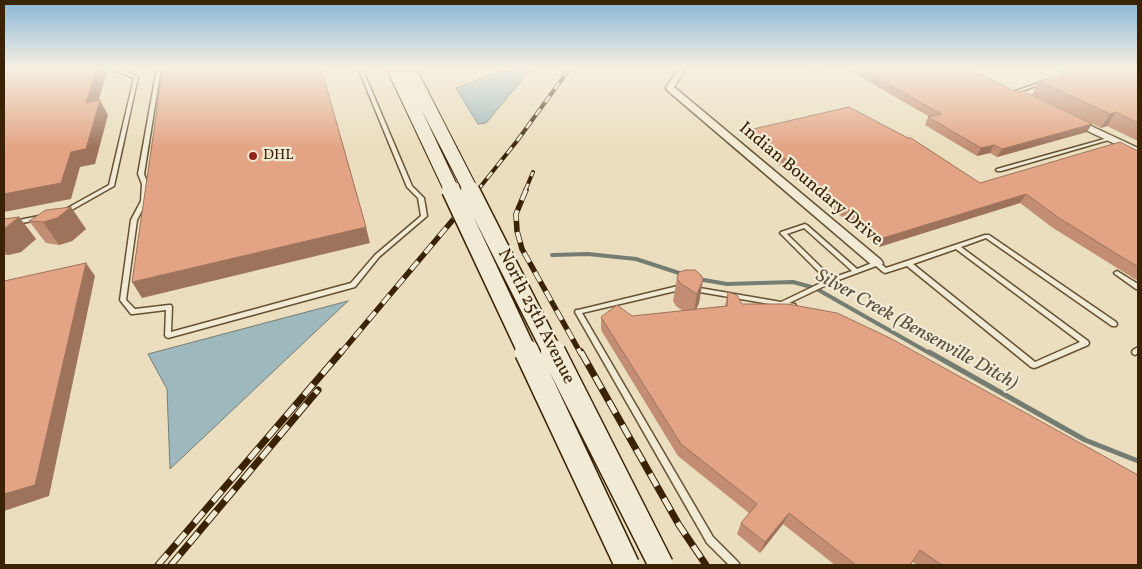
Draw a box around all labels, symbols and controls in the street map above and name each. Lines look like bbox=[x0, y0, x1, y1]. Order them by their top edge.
street label: Indian Boundary Drive bbox=[733, 118, 887, 252]
place label: DHL bbox=[263, 147, 294, 165]
marker: DHL bbox=[247, 150, 259, 162]
street label: North 25th Avenue bbox=[492, 246, 578, 388]
water label: Silver Creek (Bensenville Ditch) bbox=[811, 266, 1021, 396]

